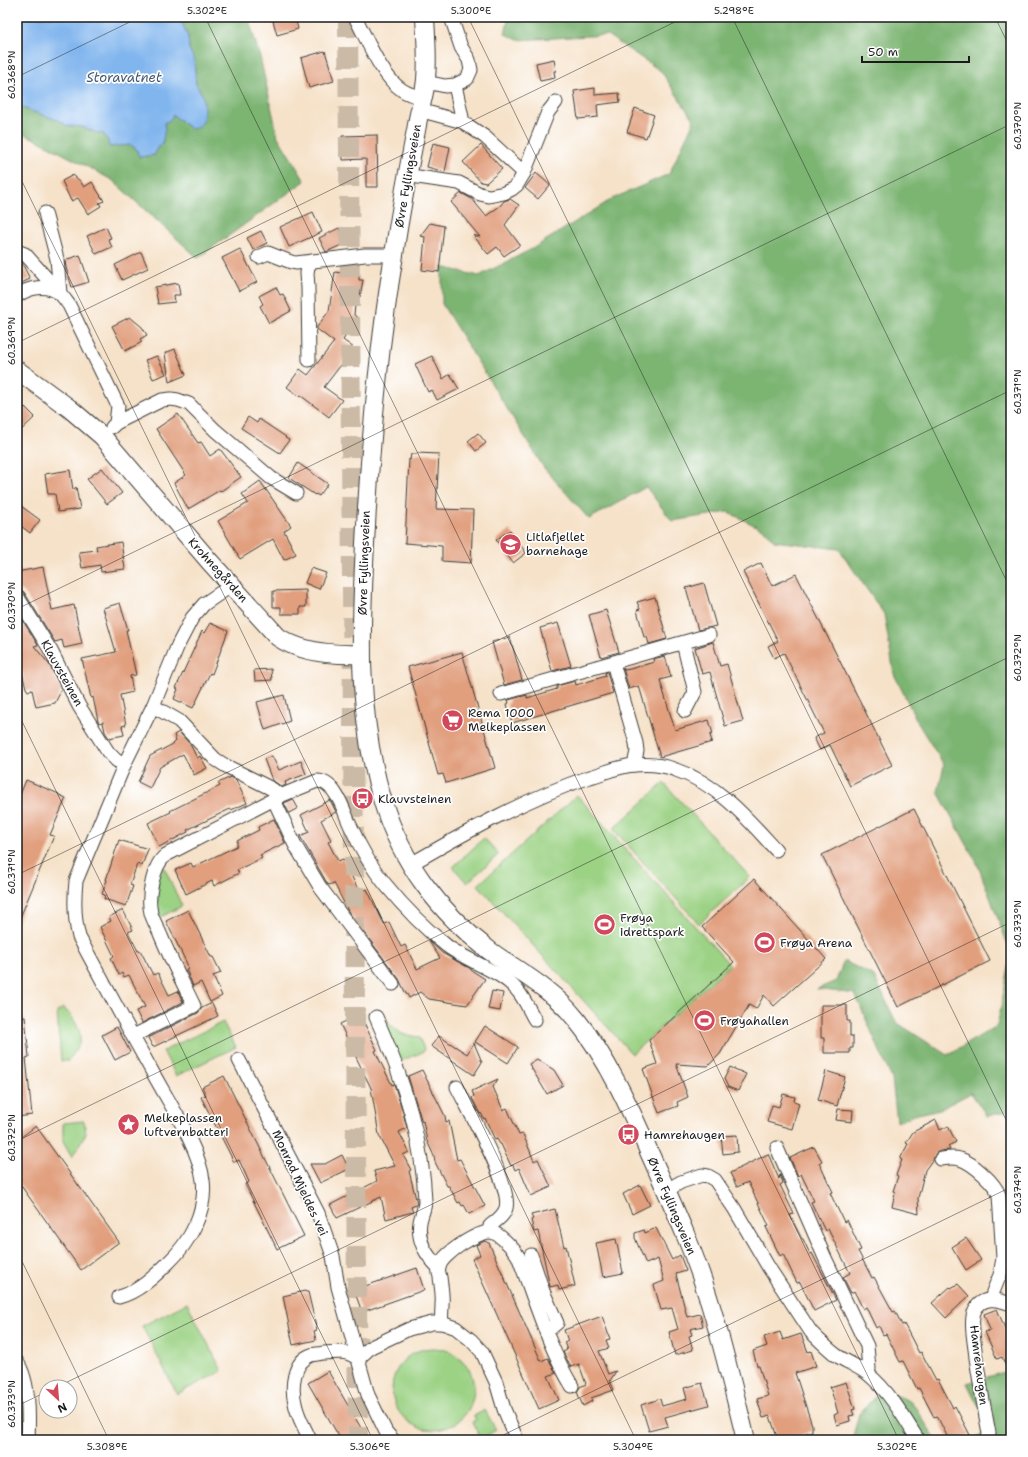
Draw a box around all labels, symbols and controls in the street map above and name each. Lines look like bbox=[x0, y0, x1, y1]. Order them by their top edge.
text: 5.302°E bbox=[187, 4, 227, 17]
text: 5.300°E bbox=[451, 4, 491, 17]
text: 5.298°E bbox=[714, 4, 754, 17]
scale bar bbox=[862, 38, 969, 64]
text: 50 m bbox=[868, 44, 898, 60]
text: 60.368°N bbox=[5, 51, 18, 99]
water label: Storavatnet bbox=[86, 69, 162, 86]
text: 60.370°N bbox=[1011, 102, 1024, 150]
street label: Øvre Fyllingsveien bbox=[391, 123, 425, 229]
text: 60.369°N bbox=[5, 317, 18, 365]
text: 60.371°N bbox=[1011, 369, 1024, 415]
street label: Øvre Fyllingsveien bbox=[354, 510, 374, 616]
place label: Litlafjellet barnehage bbox=[526, 529, 588, 559]
school or university icon: Litlafjellet barnehage bbox=[498, 531, 524, 557]
street label: Krohnegården bbox=[185, 534, 251, 606]
text: 60.370°N bbox=[5, 582, 18, 630]
text: 60.372°N bbox=[1011, 634, 1024, 682]
street label: Klauvsteinen bbox=[37, 637, 87, 709]
place label: Rema 1000 Melkeplassen bbox=[468, 705, 546, 735]
supermarket icon: Rema 1000 Melkeplassen bbox=[440, 707, 466, 733]
bus stop icon: Klauvsteinen bbox=[350, 786, 376, 812]
place label: Klauvsteinen bbox=[378, 791, 451, 807]
text: 60.371°N bbox=[5, 849, 18, 895]
text: 60.373°N bbox=[1011, 900, 1024, 948]
place label: Frøya idrettspark bbox=[620, 910, 685, 940]
sports icon: Frøya idrettspark bbox=[591, 912, 617, 938]
sports icon: Frøya Arena bbox=[751, 930, 777, 956]
place label: Frøya Arena bbox=[780, 935, 853, 951]
sports icon: Frøyahallen bbox=[692, 1008, 718, 1034]
place label: Frøyahallen bbox=[720, 1013, 789, 1029]
place label: Melkeplassen luftvernbatteri bbox=[144, 1110, 229, 1140]
place icon: Melkeplassen luftvernbatteri bbox=[115, 1112, 141, 1138]
text: 60.372°N bbox=[5, 1114, 18, 1162]
bus stop icon: Hamrehaugen bbox=[616, 1122, 642, 1148]
street label: Monrad Mjeldes vei bbox=[268, 1127, 332, 1239]
place label: Hamrehaugen bbox=[644, 1127, 725, 1143]
street label: Øvre Fyllingsveien bbox=[644, 1155, 700, 1257]
text: 60.374°N bbox=[1011, 1166, 1024, 1214]
street label: Hamrehaugen bbox=[966, 1324, 992, 1406]
north arrow bbox=[38, 1379, 78, 1419]
text: 60.373°N bbox=[5, 1380, 18, 1428]
text: N bbox=[55, 1399, 69, 1416]
text: 5.308°E bbox=[87, 1440, 127, 1453]
text: 5.306°E bbox=[350, 1440, 390, 1453]
text: 5.304°E bbox=[613, 1440, 653, 1453]
text: 5.302°E bbox=[877, 1440, 917, 1453]

